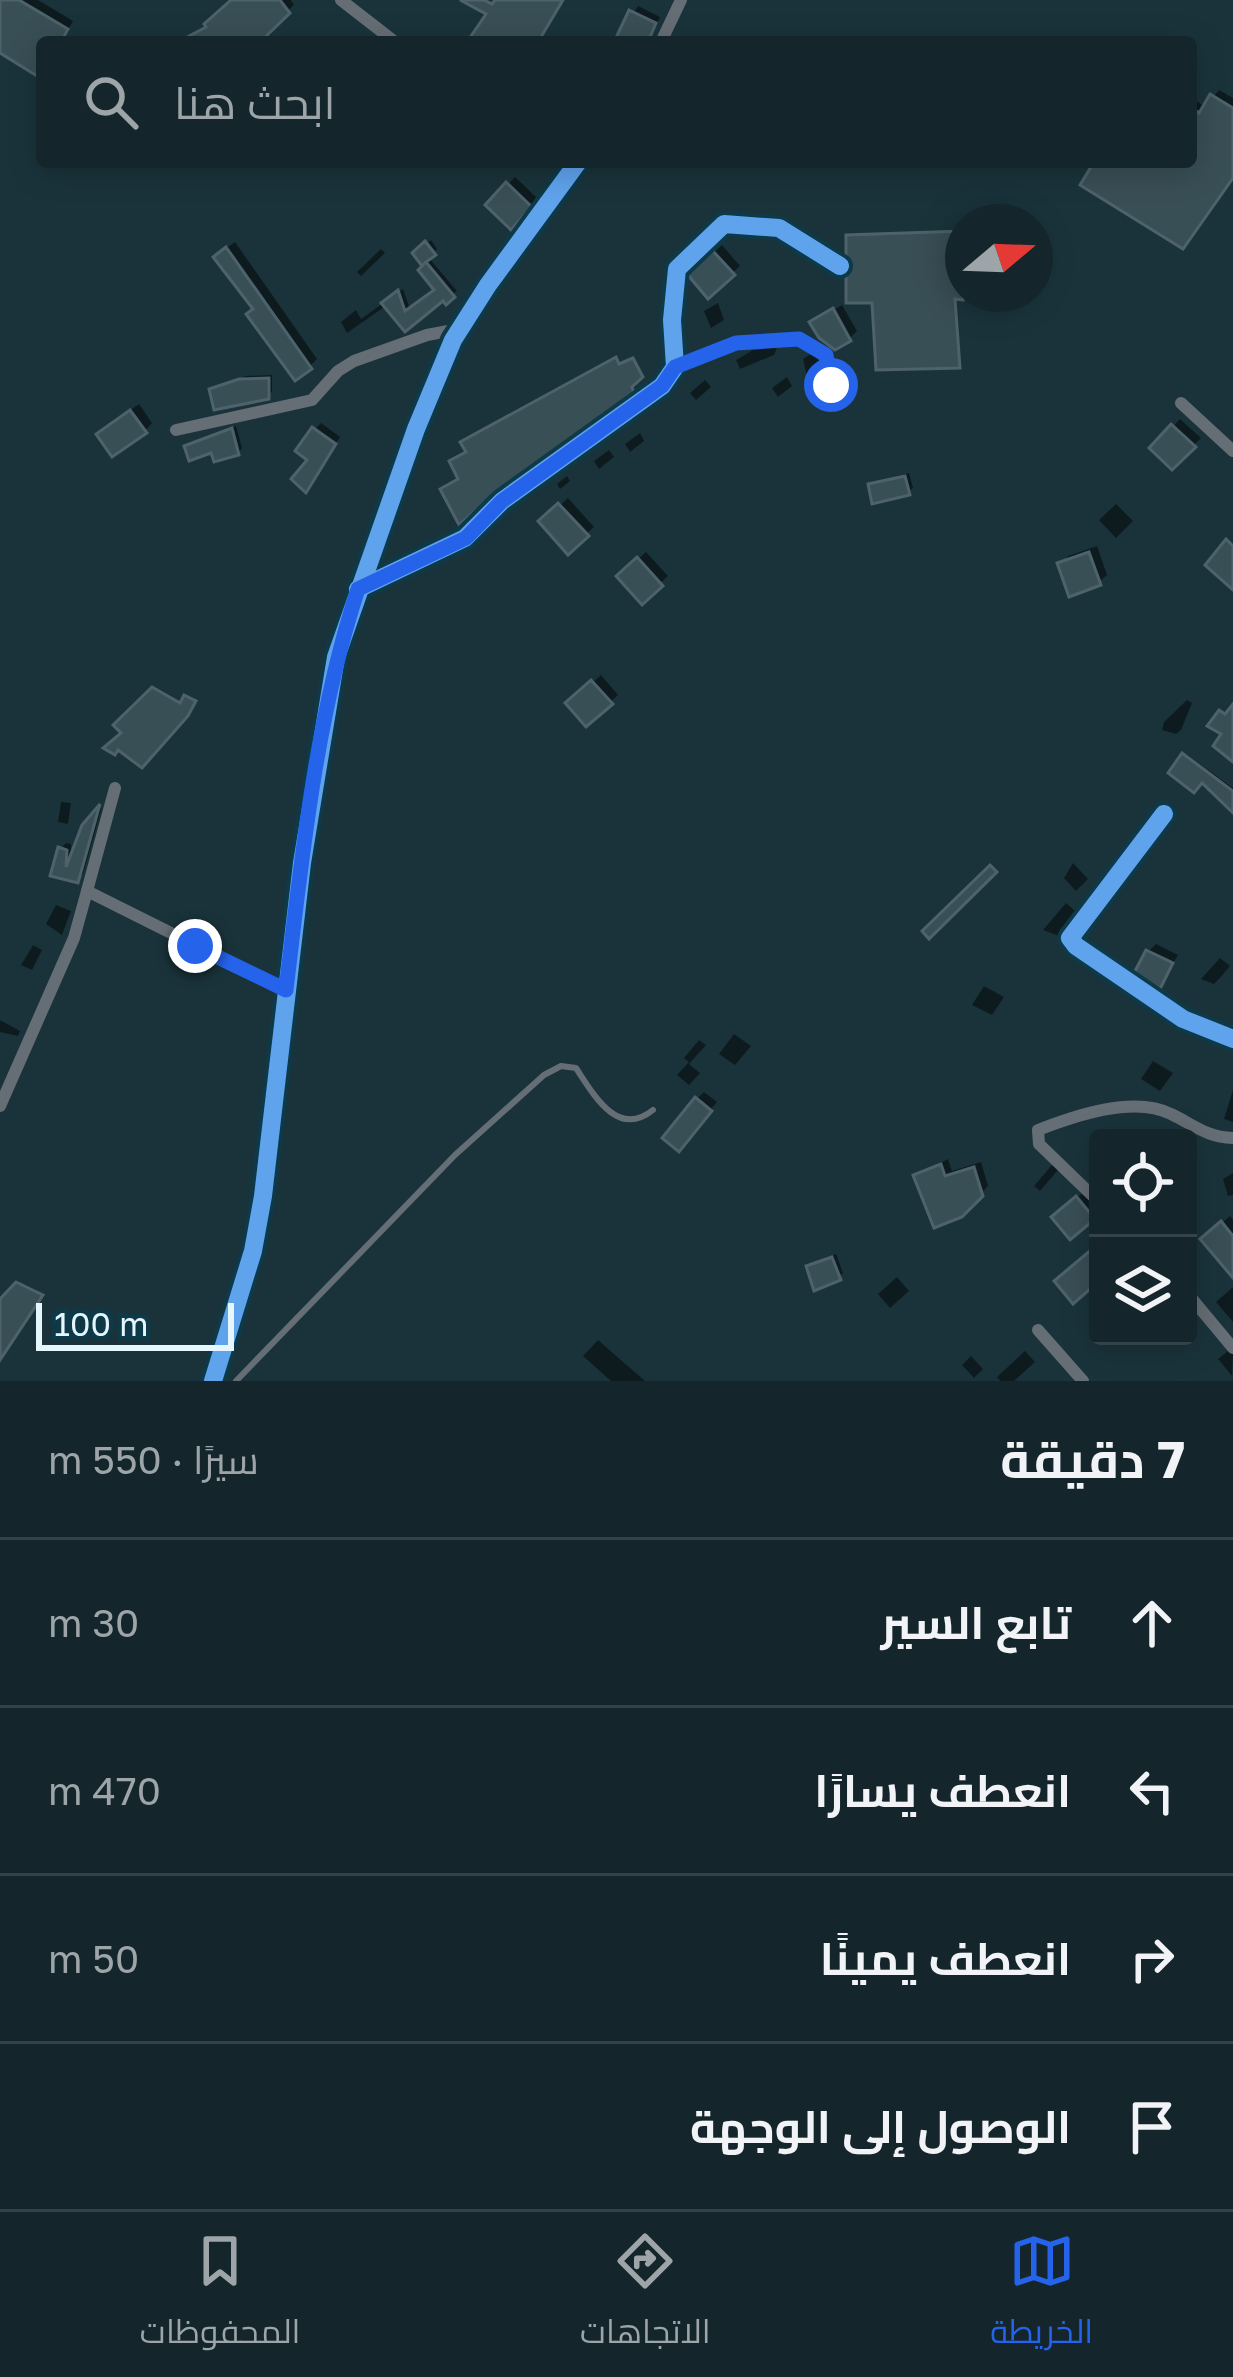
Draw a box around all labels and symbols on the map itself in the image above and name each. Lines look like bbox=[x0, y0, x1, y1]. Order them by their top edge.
north arrow bbox=[945, 204, 1053, 312]
route start bbox=[804, 358, 858, 412]
route end bbox=[168, 919, 222, 973]
scale bar bbox=[36, 1297, 234, 1350]

